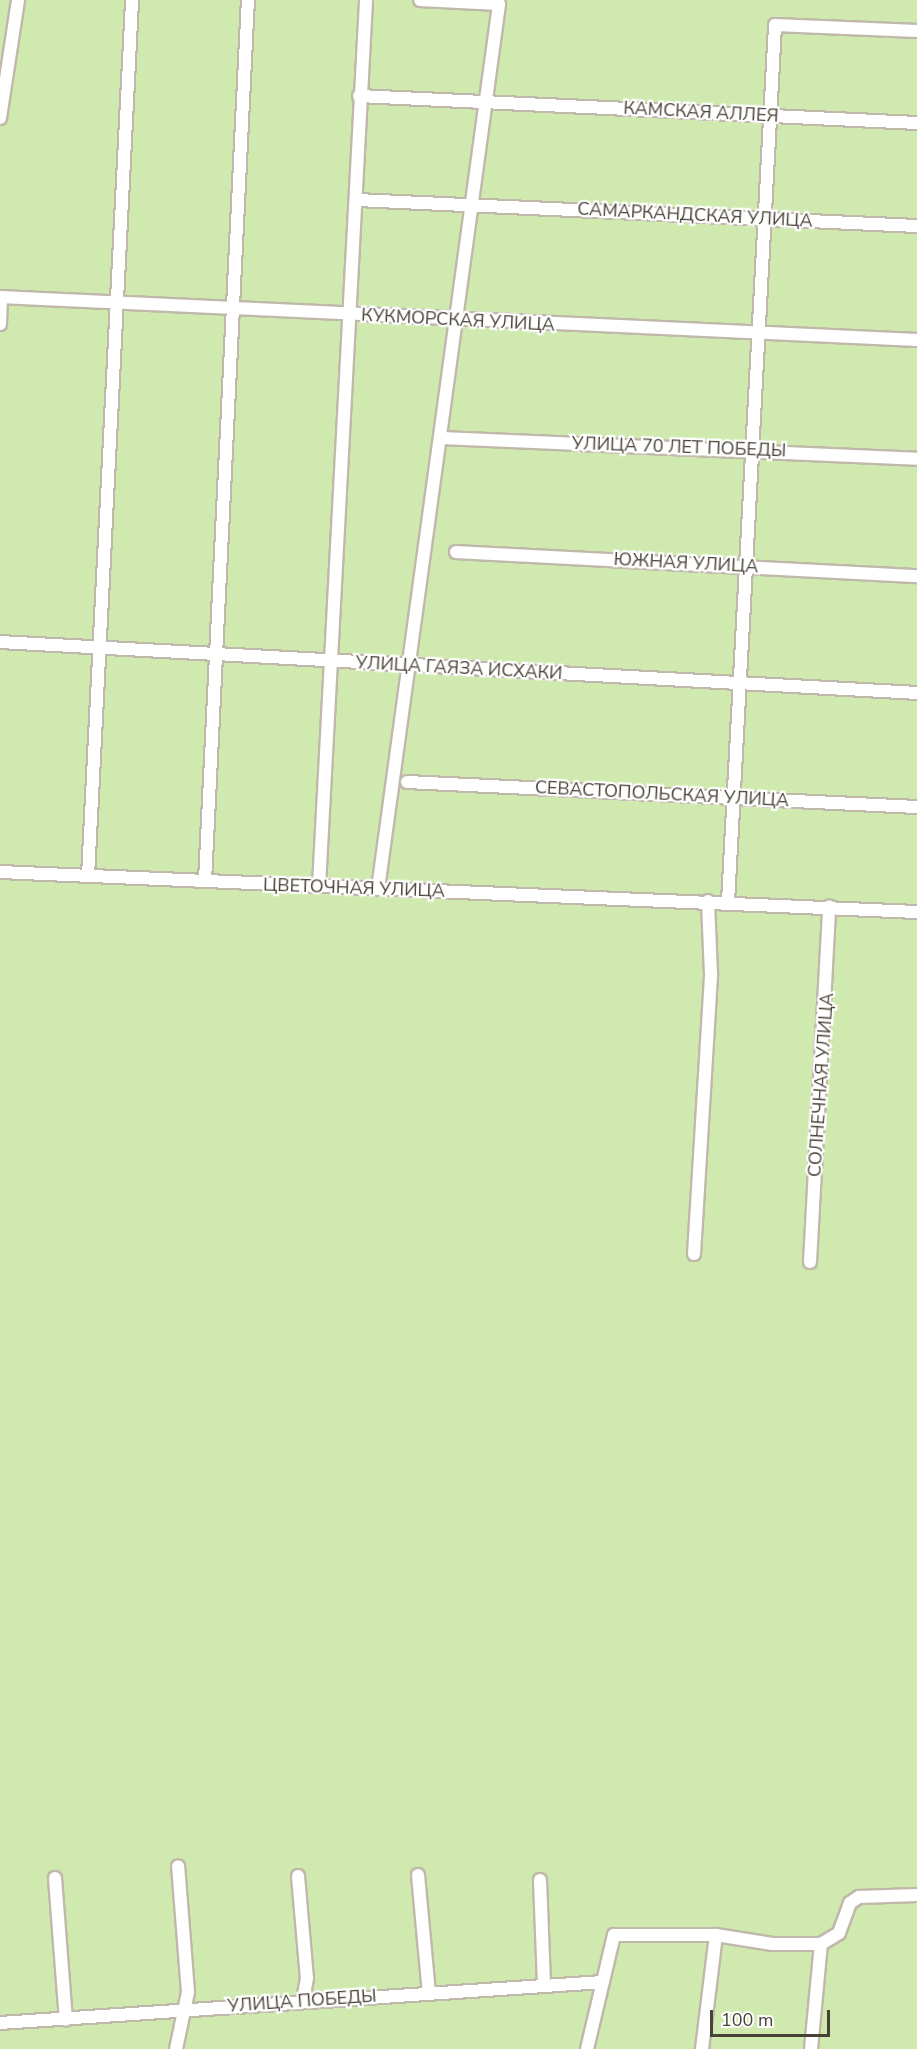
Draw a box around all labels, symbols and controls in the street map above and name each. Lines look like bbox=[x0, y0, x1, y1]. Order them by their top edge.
street label: КАМСКАЯ АЛЛЕЯ bbox=[623, 97, 779, 127]
street label: САМАРКАНДСКАЯ УЛИЦА bbox=[577, 198, 813, 232]
street label: КУКМОРСКАЯ УЛИЦА bbox=[361, 304, 555, 336]
street label: УЛИЦА 70 ЛЕТ ПОБЕДЫ bbox=[571, 432, 787, 462]
street label: ЮЖНАЯ УЛИЦА bbox=[613, 548, 759, 578]
street label: УЛИЦА ГАЯЗА ИСХАКИ bbox=[355, 652, 563, 684]
street label: СЕВАСТОПОЛЬСКАЯ УЛИЦА bbox=[534, 777, 790, 811]
street label: ЦВЕТОЧНАЯ УЛИЦА bbox=[263, 874, 445, 902]
street label: СОЛНЕЧНАЯ УЛИЦА bbox=[804, 992, 838, 1178]
street label: УЛИЦА ПОБЕДЫ bbox=[227, 1985, 377, 2017]
scale bar bbox=[713, 1998, 833, 2036]
text: 100 m bbox=[721, 2008, 773, 2032]

